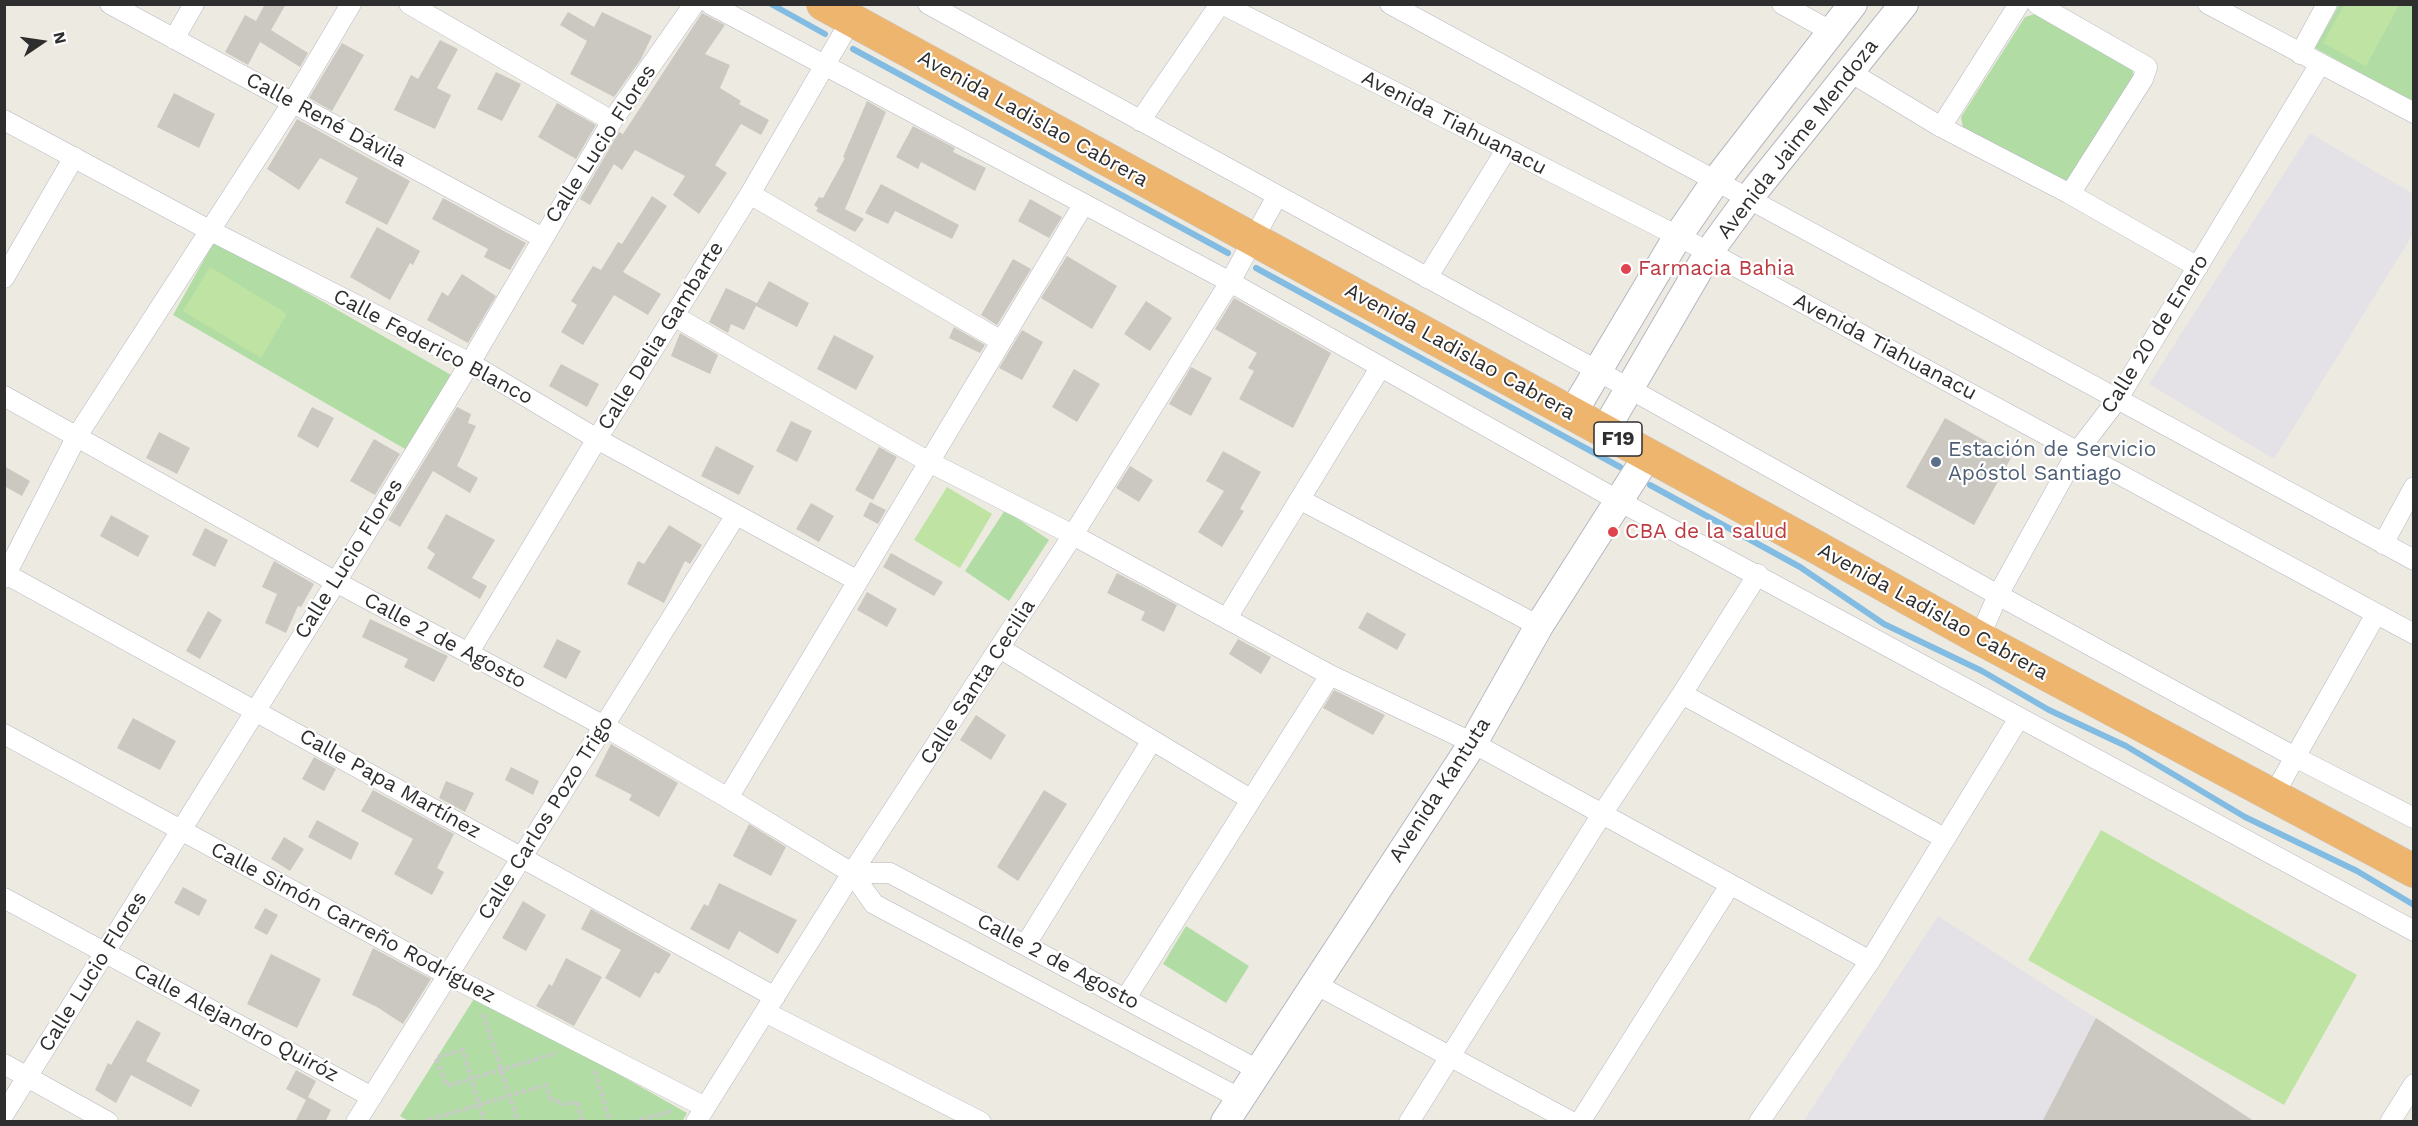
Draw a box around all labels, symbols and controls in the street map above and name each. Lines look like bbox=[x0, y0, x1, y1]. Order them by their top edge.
north arrow bbox=[12, 12, 72, 72]
text: N bbox=[49, 30, 71, 46]
street label: Avenida Jaime Mendoza bbox=[1712, 34, 1884, 244]
street label: Avenida Ladislao Cabrera bbox=[913, 45, 1153, 193]
street label: Calle Lucio Flores bbox=[540, 60, 662, 228]
street label: Avenida Tiahuanacu bbox=[1357, 65, 1551, 181]
street label: Calle René Dávila bbox=[242, 67, 410, 173]
street label: Calle Delia Gambarte bbox=[593, 237, 729, 435]
street label: Calle 20 de Enero bbox=[2096, 250, 2214, 418]
place label: Farmacia Bahia bbox=[1638, 256, 1795, 282]
marker: Farmacia Bahia bbox=[1619, 262, 1633, 276]
street label: Avenida Ladislao Cabrera bbox=[1340, 278, 1580, 426]
street label: Calle Federico Blanco bbox=[329, 284, 537, 410]
street label: Avenida Tiahuanacu bbox=[1789, 288, 1981, 406]
road number: F19 bbox=[1594, 422, 1642, 456]
place label: Estación de Servicio Apóstol Santiago bbox=[1948, 437, 2156, 487]
marker: Estación de Servicio Apóstol Santiago bbox=[1929, 455, 1943, 469]
street label: Calle Lucio Flores bbox=[290, 474, 408, 644]
place label: CBA de la salud bbox=[1625, 519, 1787, 545]
marker: CBA de la salud bbox=[1606, 525, 1620, 539]
street label: Avenida Ladislao Cabrera bbox=[1813, 538, 2053, 686]
street label: Calle 2 de Agosto bbox=[359, 588, 531, 694]
street label: Calle Santa Cecilia bbox=[915, 595, 1041, 769]
street label: Calle Carlos Pozo Trigo bbox=[473, 711, 619, 925]
street label: Avenida Kantuta bbox=[1384, 713, 1496, 867]
street label: Calle Papa Martínez bbox=[295, 724, 485, 844]
street label: Calle Simón Carreño Rodríguez bbox=[206, 837, 500, 1009]
street label: Calle Lucio Flores bbox=[34, 887, 152, 1057]
street label: Calle 2 de Agosto bbox=[972, 909, 1144, 1015]
street label: Calle Alejandro Quiróz bbox=[129, 958, 343, 1088]

